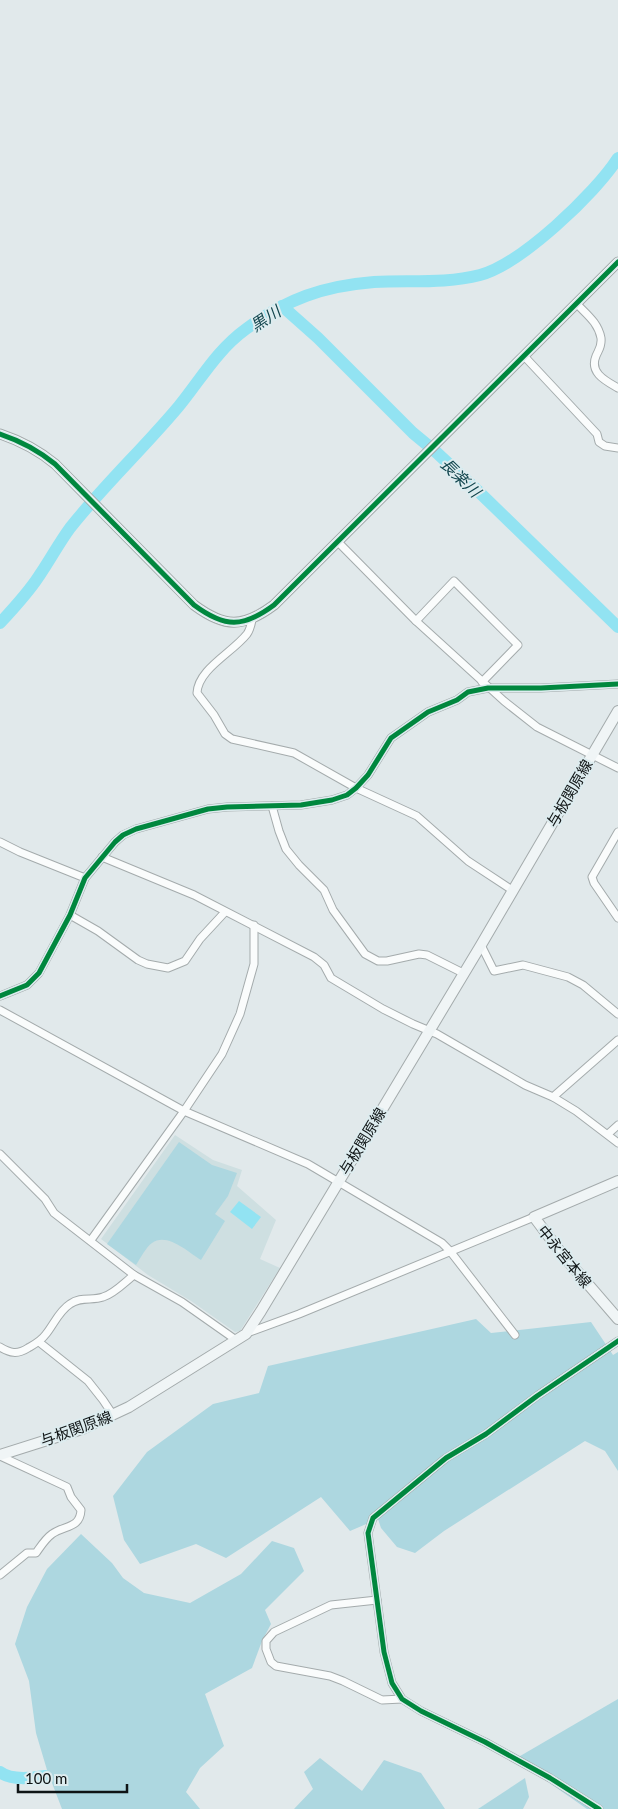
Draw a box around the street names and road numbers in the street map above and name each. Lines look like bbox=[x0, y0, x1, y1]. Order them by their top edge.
street label: 与板関原線 bbox=[542, 756, 596, 830]
street label: 与板関原線 bbox=[335, 1104, 389, 1178]
street label: 中永宮本線 bbox=[534, 1221, 596, 1291]
street label: 与板関原線 bbox=[38, 1407, 114, 1449]

